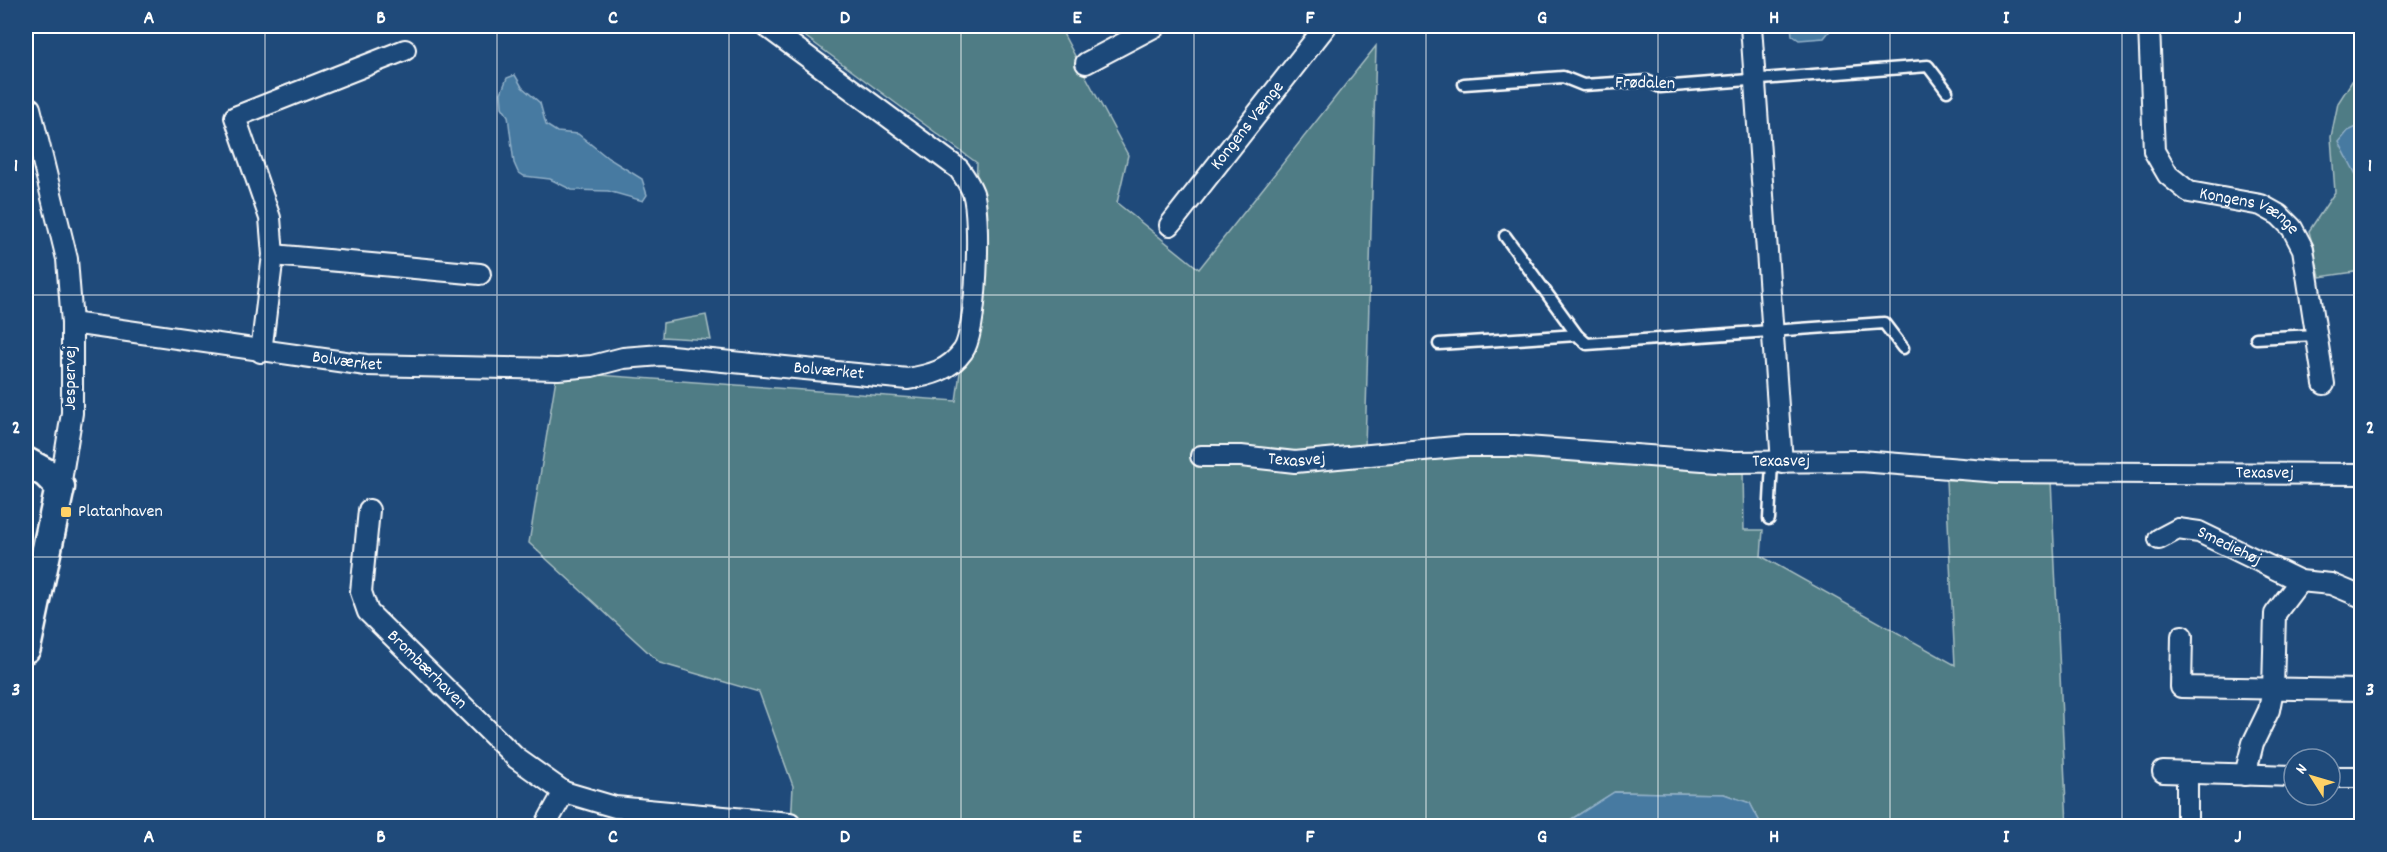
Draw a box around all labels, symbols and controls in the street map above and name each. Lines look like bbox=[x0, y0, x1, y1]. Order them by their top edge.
text: A bbox=[144, 5, 155, 33]
text: B bbox=[376, 5, 386, 33]
text: C bbox=[608, 5, 618, 33]
text: D bbox=[840, 5, 851, 33]
text: E bbox=[1072, 5, 1082, 33]
text: F bbox=[1306, 5, 1316, 33]
text: G bbox=[1537, 5, 1547, 33]
text: H bbox=[1769, 5, 1779, 33]
text: I bbox=[2003, 5, 2010, 33]
text: J bbox=[2234, 5, 2242, 33]
street label: Frødalen bbox=[1615, 71, 1675, 97]
street label: Kongens Vænge bbox=[1205, 76, 1291, 176]
text: 1 bbox=[14, 153, 18, 181]
text: 1 bbox=[2368, 153, 2372, 181]
street label: Kongens Vænge bbox=[2197, 182, 2306, 239]
street label: Jespervej bbox=[59, 345, 84, 411]
street label: Bolværket bbox=[310, 345, 383, 378]
street label: Bolværket bbox=[793, 355, 866, 387]
text: 2 bbox=[12, 415, 20, 443]
text: 2 bbox=[2366, 415, 2374, 443]
street label: Texasvej bbox=[1266, 447, 1327, 475]
street label: Texasvej bbox=[1752, 449, 1810, 474]
street label: Texasvej bbox=[2236, 461, 2294, 486]
place label: Platanhaven bbox=[78, 500, 163, 525]
marker: Platanhaven bbox=[59, 505, 73, 519]
street label: Smediehøj bbox=[2193, 520, 2265, 573]
street label: Brombærhaven bbox=[381, 624, 473, 715]
text: 3 bbox=[12, 677, 20, 705]
text: 3 bbox=[2366, 677, 2374, 705]
north arrow bbox=[2282, 747, 2342, 807]
text: N bbox=[2290, 759, 2314, 780]
text: A bbox=[144, 824, 155, 852]
text: B bbox=[376, 824, 386, 852]
text: C bbox=[608, 824, 618, 852]
text: D bbox=[840, 824, 851, 852]
text: E bbox=[1072, 824, 1082, 852]
text: F bbox=[1306, 824, 1316, 852]
text: G bbox=[1537, 824, 1547, 852]
text: H bbox=[1769, 824, 1779, 852]
text: I bbox=[2003, 824, 2010, 852]
text: J bbox=[2234, 824, 2242, 852]

